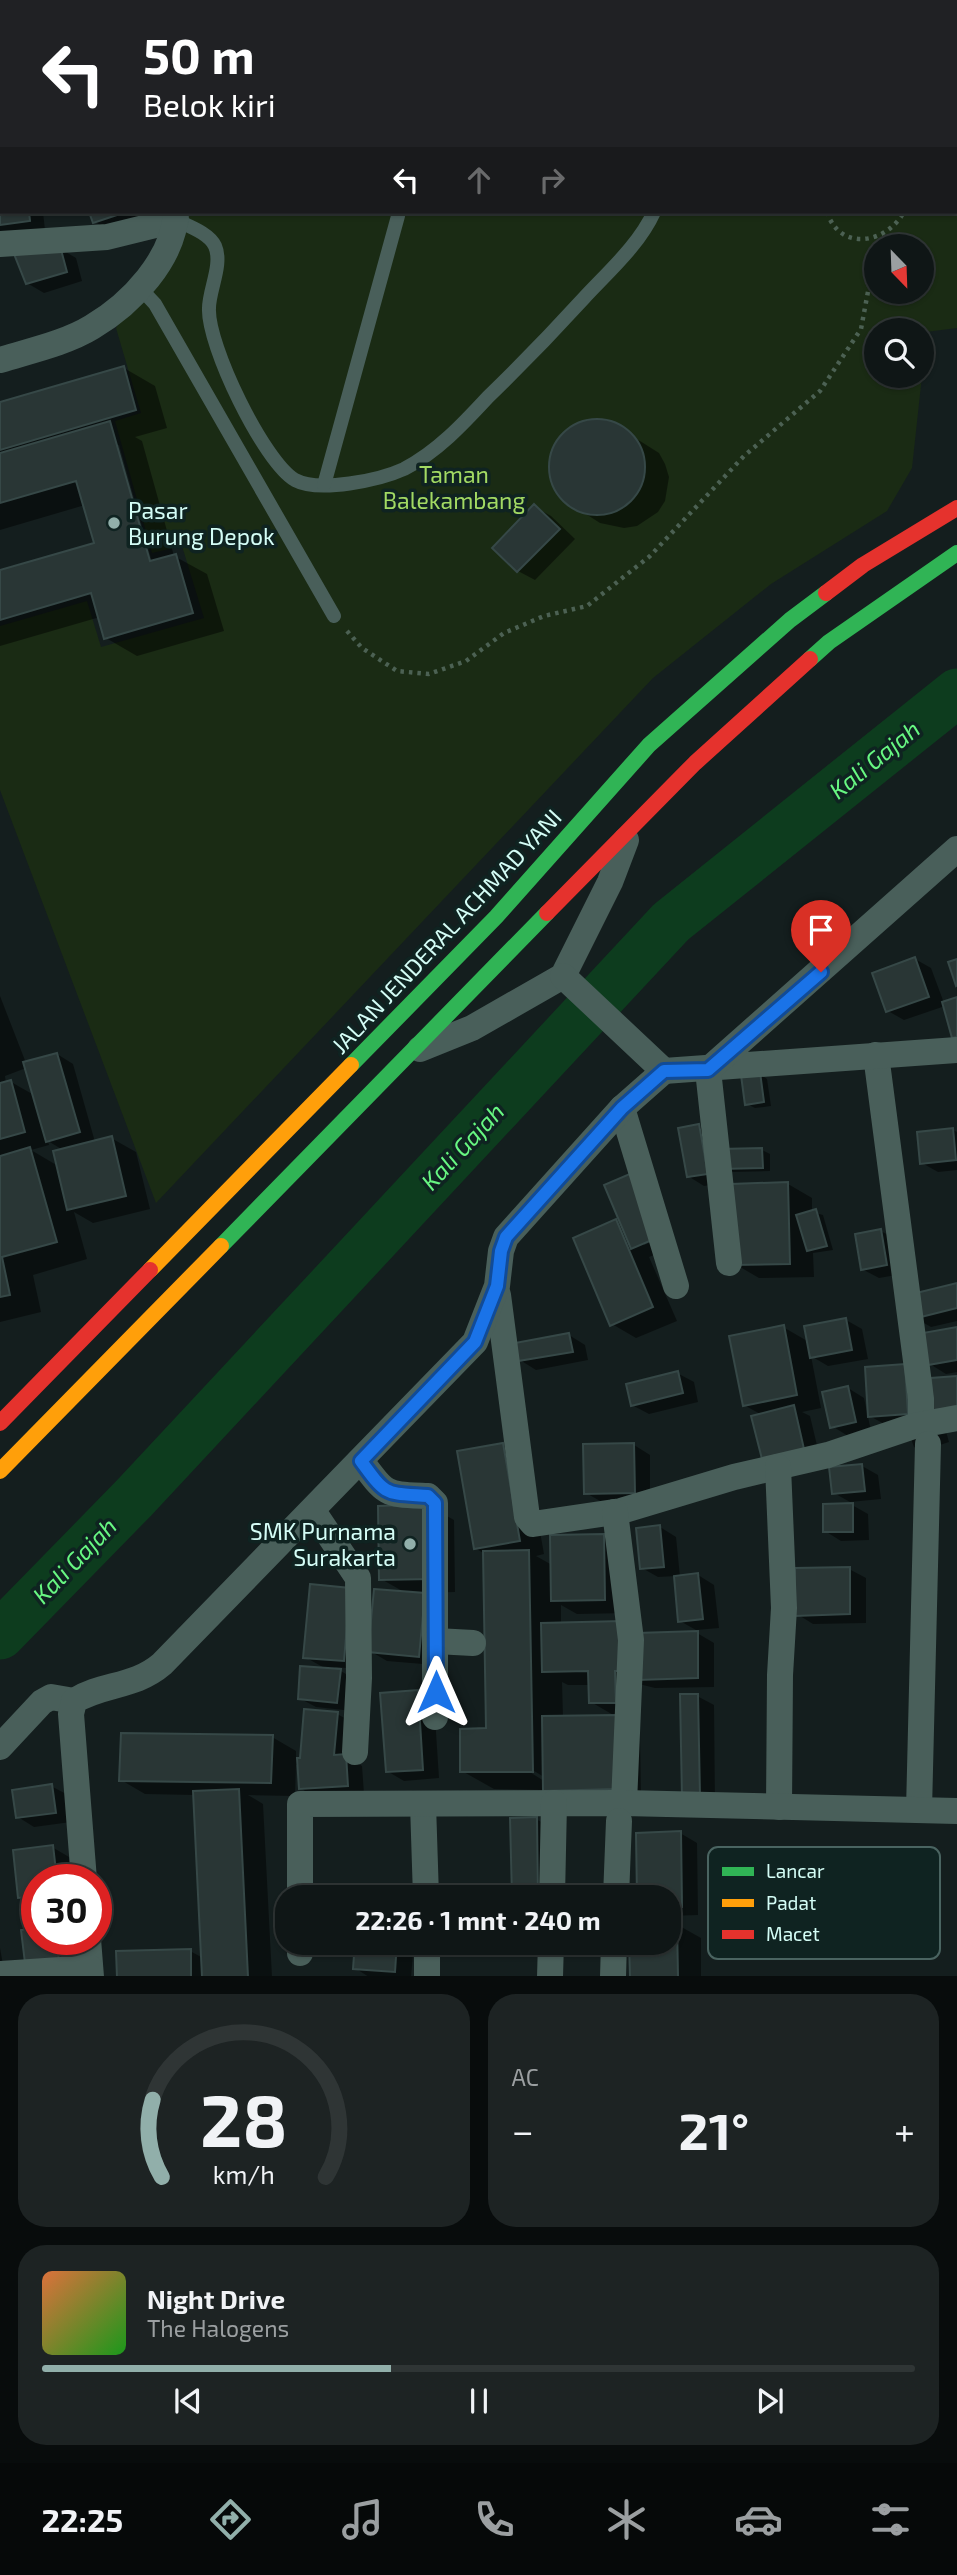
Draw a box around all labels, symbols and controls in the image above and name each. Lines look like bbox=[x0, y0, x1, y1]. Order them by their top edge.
text: 50 m bbox=[143, 25, 255, 84]
icon: left bbox=[28, 28, 119, 119]
text: Belok kiri bbox=[143, 85, 276, 123]
icon: left bbox=[387, 161, 425, 199]
icon: ahead bbox=[460, 161, 498, 199]
icon: right bbox=[533, 161, 571, 199]
north arrow bbox=[864, 234, 934, 304]
map controls bbox=[864, 234, 934, 388]
button: search bbox=[864, 318, 934, 388]
park label: Taman Balekambang bbox=[383, 460, 525, 514]
place label: Pasar Burung Depok bbox=[128, 496, 275, 550]
marker: Pasar Burung Depok bbox=[106, 515, 122, 531]
water label: Kali Gajah bbox=[823, 714, 925, 804]
street label: JALAN JENDERAL ACHMAD YANI bbox=[325, 803, 567, 1059]
pin bbox=[791, 900, 851, 972]
icon: arrive bbox=[802, 911, 840, 949]
water label: Kali Gajah bbox=[415, 1097, 509, 1195]
water label: Kali Gajah bbox=[26, 1511, 122, 1609]
place label: SMK Purnama Surakarta bbox=[250, 1517, 396, 1571]
marker: SMK Purnama Surakarta bbox=[402, 1536, 418, 1552]
position arrow bbox=[399, 1655, 473, 1729]
legend bbox=[708, 1847, 940, 1959]
text: Lancar bbox=[766, 1859, 825, 1882]
speed limit sign: 30 bbox=[21, 1864, 112, 1955]
text: Padat bbox=[766, 1891, 816, 1914]
text: 22:26 · 1 mnt · 240 m bbox=[355, 1904, 601, 1935]
text: Macet bbox=[766, 1922, 820, 1945]
text: AC bbox=[512, 2063, 539, 2091]
text: 28 bbox=[200, 2074, 288, 2162]
text: 21° bbox=[679, 2098, 749, 2160]
text: − bbox=[512, 2107, 534, 2153]
text: + bbox=[894, 2107, 915, 2153]
text: km/h bbox=[213, 2158, 275, 2188]
text: Night Drive bbox=[147, 2283, 285, 2314]
text: The Halogens bbox=[147, 2314, 289, 2342]
icon: previous bbox=[169, 2382, 207, 2420]
icon: pause bbox=[460, 2382, 498, 2420]
icon: next bbox=[751, 2382, 789, 2420]
icon: directions bbox=[206, 2495, 255, 2544]
icon: music bbox=[338, 2495, 387, 2544]
icon: phone bbox=[470, 2495, 519, 2544]
icon: climate bbox=[602, 2495, 651, 2544]
icon: car bbox=[734, 2495, 783, 2544]
icon: filters bbox=[866, 2495, 915, 2544]
text: 22:25 bbox=[42, 2500, 123, 2538]

